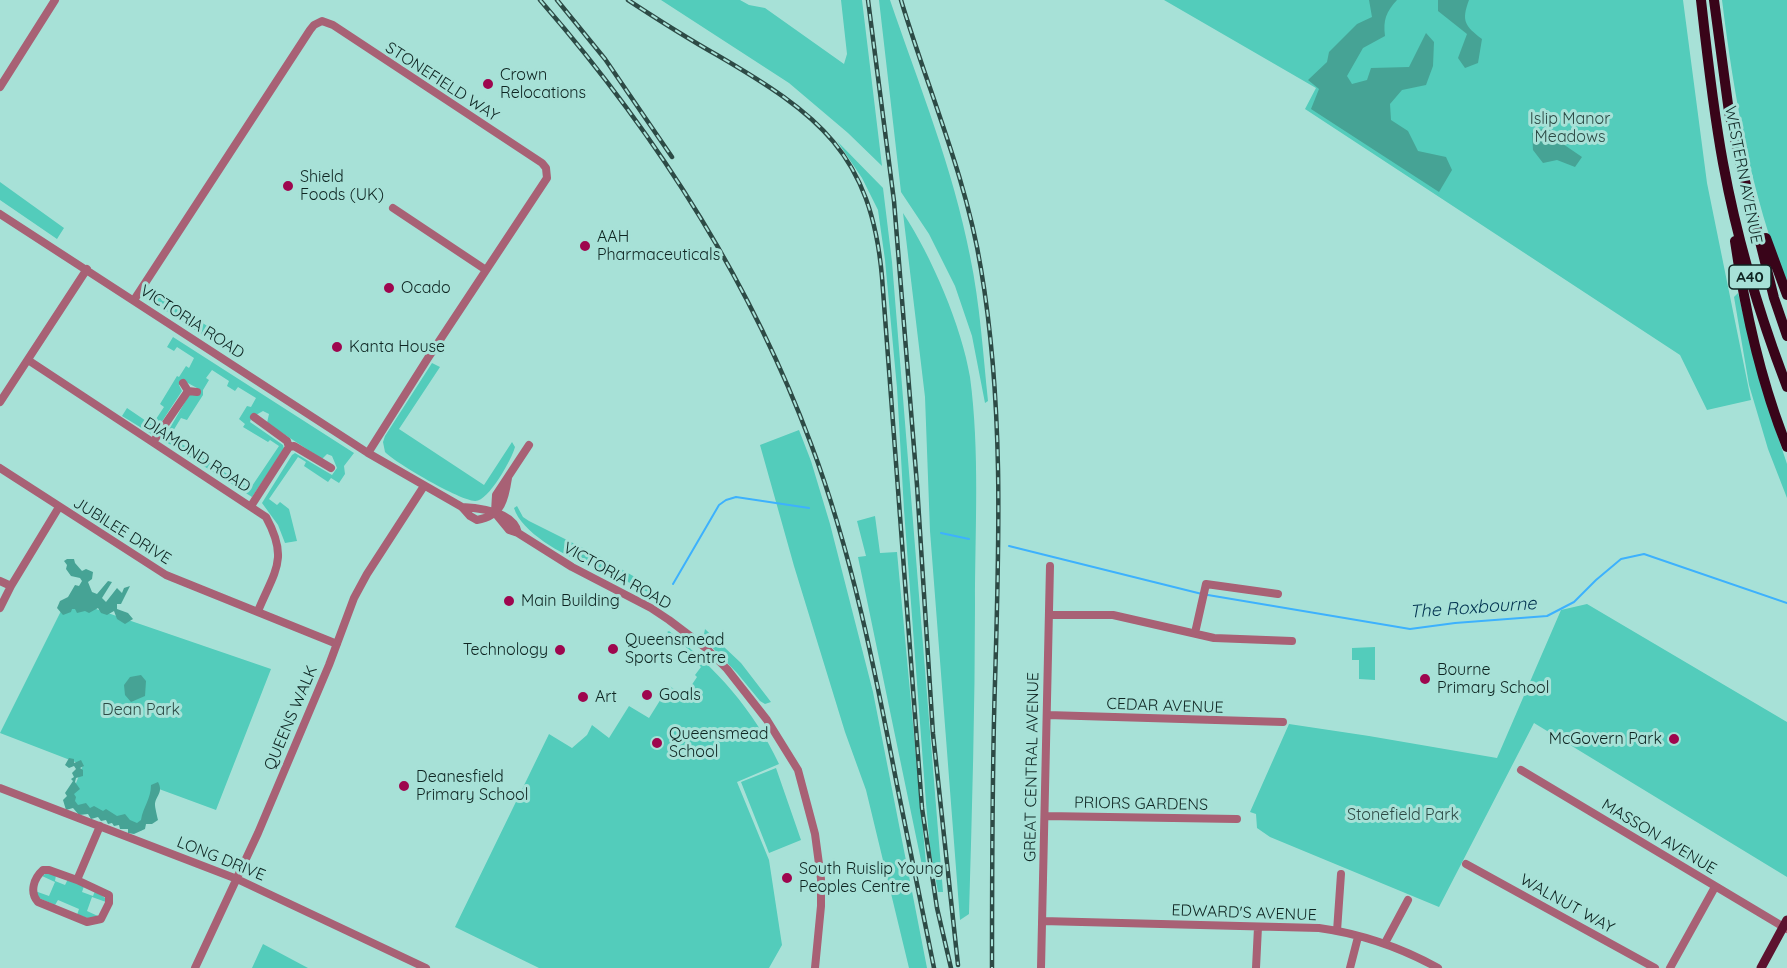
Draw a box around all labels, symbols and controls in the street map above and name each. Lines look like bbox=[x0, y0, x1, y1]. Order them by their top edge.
street label: STONEFIELD WAY bbox=[382, 38, 502, 126]
place label: Crown Relocations bbox=[500, 65, 586, 103]
marker: Crown Relocations bbox=[481, 77, 495, 91]
street label: WESTERN AVENUE bbox=[1720, 105, 1766, 245]
park label: Islip Manor Meadows bbox=[1530, 109, 1610, 147]
place label: Shield Foods (UK) bbox=[300, 167, 384, 205]
marker: Shield Foods (UK) bbox=[281, 179, 295, 193]
place label: AAH Pharmaceuticals bbox=[597, 227, 720, 265]
marker: AAH Pharmaceuticals bbox=[578, 239, 592, 253]
road number: A40 bbox=[1729, 265, 1771, 289]
place label: Ocado bbox=[401, 278, 451, 298]
street label: VICTORIA ROAD bbox=[136, 281, 248, 363]
marker: Ocado bbox=[382, 281, 396, 295]
place label: Kanta House bbox=[349, 337, 445, 357]
marker: Kanta House bbox=[330, 340, 344, 354]
street label: DIAMOND ROAD bbox=[140, 413, 254, 497]
street label: JUBILEE DRIVE bbox=[69, 493, 175, 569]
street label: VICTORIA ROAD bbox=[560, 538, 674, 614]
place label: Main Building bbox=[521, 591, 620, 611]
water label: The Roxbourne bbox=[1409, 593, 1537, 623]
marker: Main Building bbox=[502, 594, 516, 608]
place label: Queensmead Sports Centre bbox=[625, 630, 726, 668]
place label: Technology bbox=[463, 640, 548, 660]
marker: Queensmead Sports Centre bbox=[606, 642, 620, 656]
marker: Technology bbox=[553, 643, 567, 657]
place label: Bourne Primary School bbox=[1437, 660, 1549, 698]
street label: QUEENS WALK bbox=[260, 663, 322, 773]
street label: GREAT CENTRAL AVENUE bbox=[1021, 672, 1043, 862]
marker: Bourne Primary School bbox=[1418, 672, 1432, 686]
place label: Goals bbox=[659, 685, 701, 705]
place label: Art bbox=[595, 687, 617, 707]
marker: Goals bbox=[640, 688, 654, 702]
marker: Art bbox=[576, 690, 590, 704]
street label: CEDAR AVENUE bbox=[1106, 694, 1224, 718]
park label: Dean Park bbox=[102, 700, 180, 720]
place label: Queensmead School bbox=[669, 724, 768, 762]
place label: McGovern Park bbox=[1549, 729, 1662, 749]
marker: McGovern Park bbox=[1667, 732, 1681, 746]
marker: Queensmead School bbox=[650, 736, 664, 750]
place label: Deanesfield Primary School bbox=[416, 767, 528, 805]
marker: Deanesfield Primary School bbox=[397, 779, 411, 793]
street label: PRIORS GARDENS bbox=[1074, 793, 1208, 815]
street label: MASSON AVENUE bbox=[1598, 795, 1720, 879]
park label: Stonefield Park bbox=[1347, 805, 1459, 825]
street label: LONG DRIVE bbox=[174, 833, 268, 885]
place label: South Ruislip Young Peoples Centre bbox=[799, 859, 944, 897]
street label: WALNUT WAY bbox=[1517, 870, 1617, 938]
marker: South Ruislip Young Peoples Centre bbox=[780, 871, 794, 885]
street label: EDWARD'S AVENUE bbox=[1171, 901, 1317, 925]

